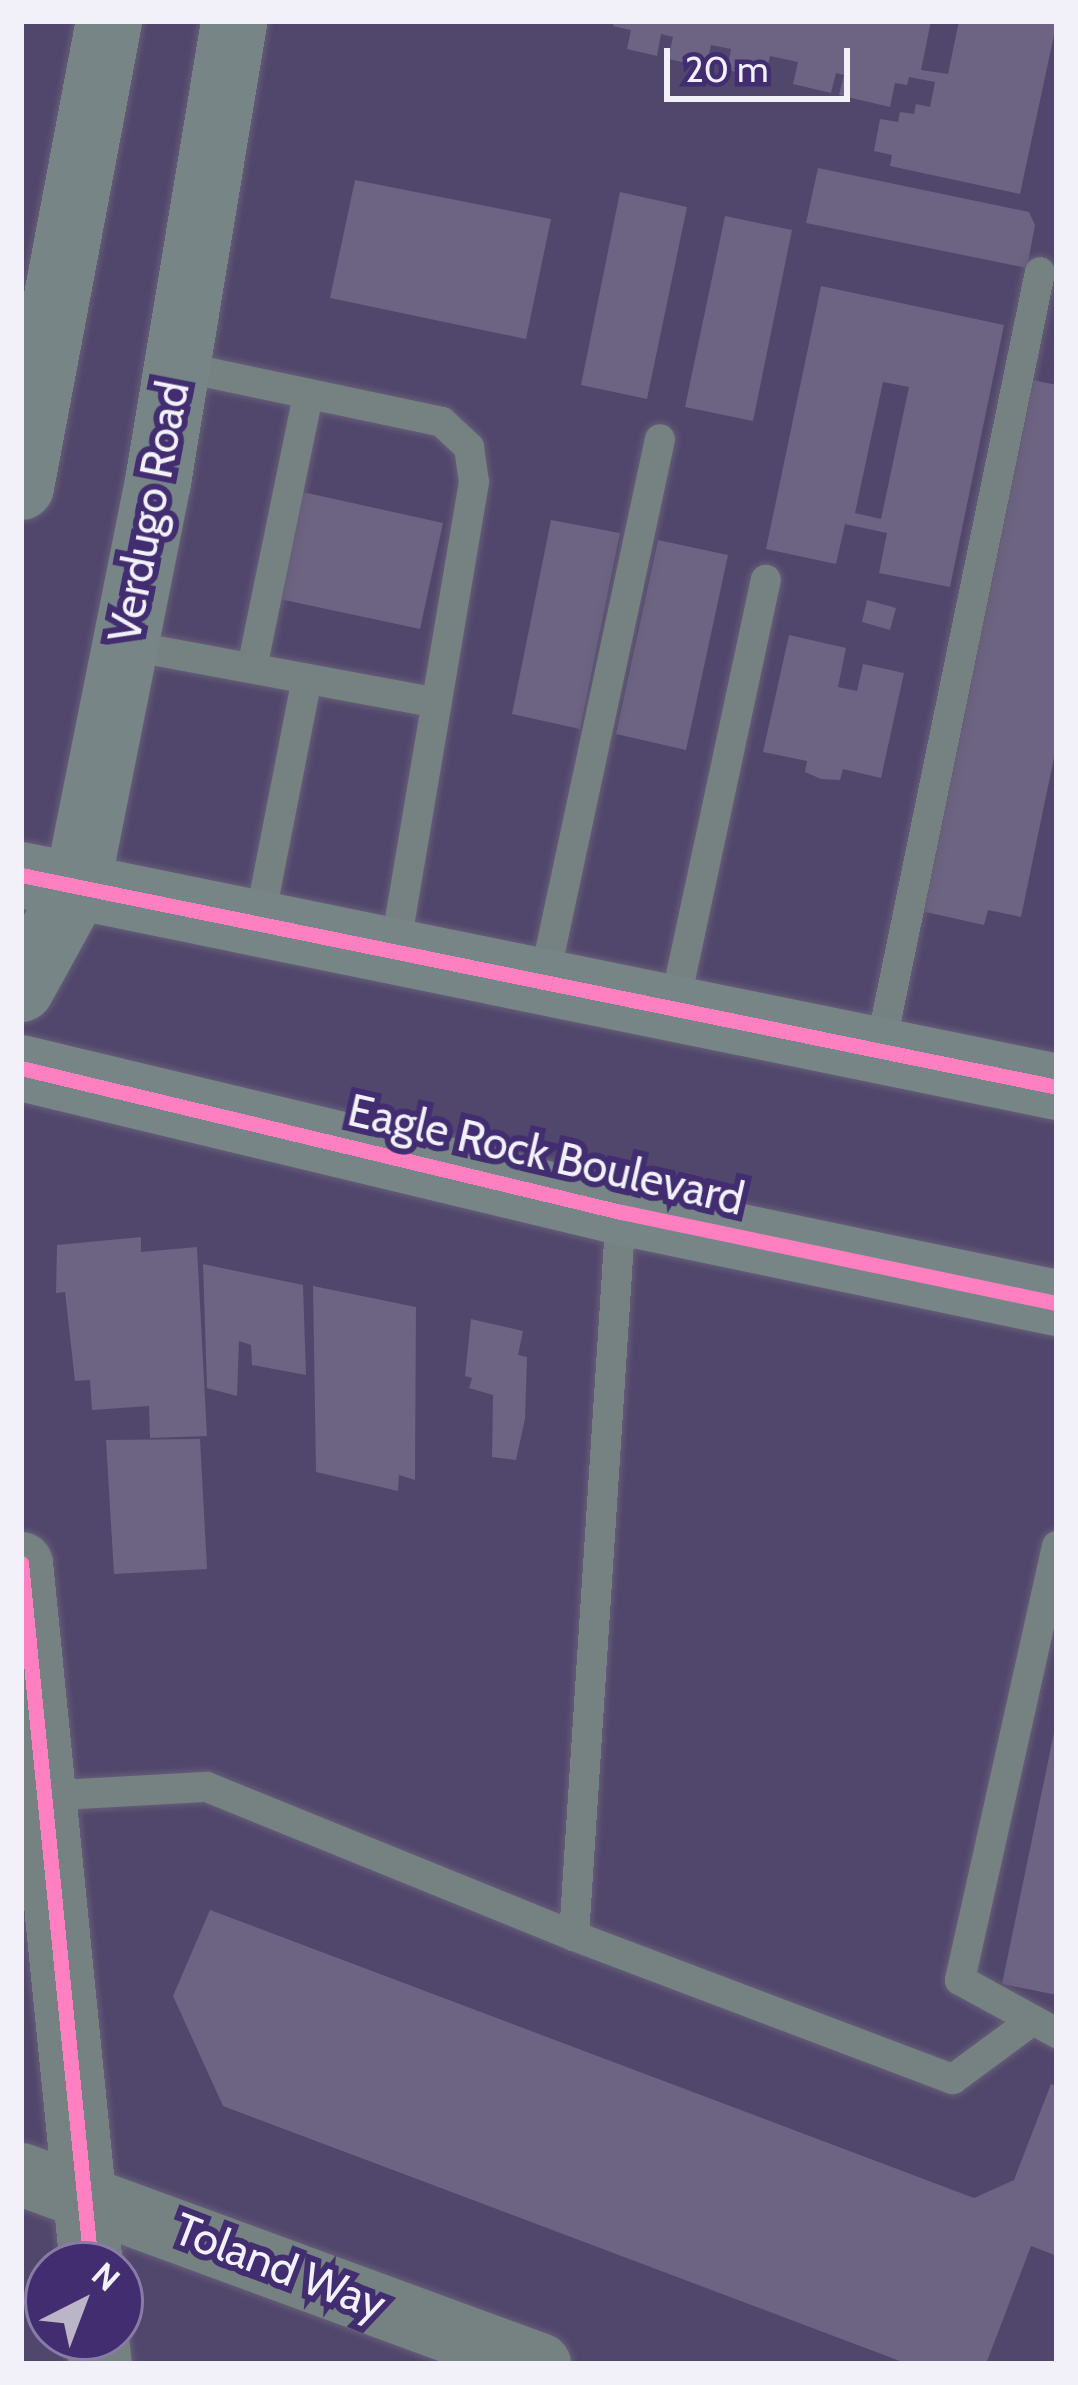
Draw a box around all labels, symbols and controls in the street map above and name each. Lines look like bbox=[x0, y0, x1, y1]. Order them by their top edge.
scale bar bbox=[670, 24, 856, 98]
text: 20 m bbox=[685, 47, 769, 91]
street label: Verdugo Road bbox=[97, 377, 201, 647]
street label: Eagle Rock Boulevard bbox=[343, 1083, 749, 1227]
street label: Toland Way bbox=[167, 2202, 393, 2332]
north arrow bbox=[24, 2241, 144, 2361]
text: N bbox=[84, 2254, 128, 2299]

